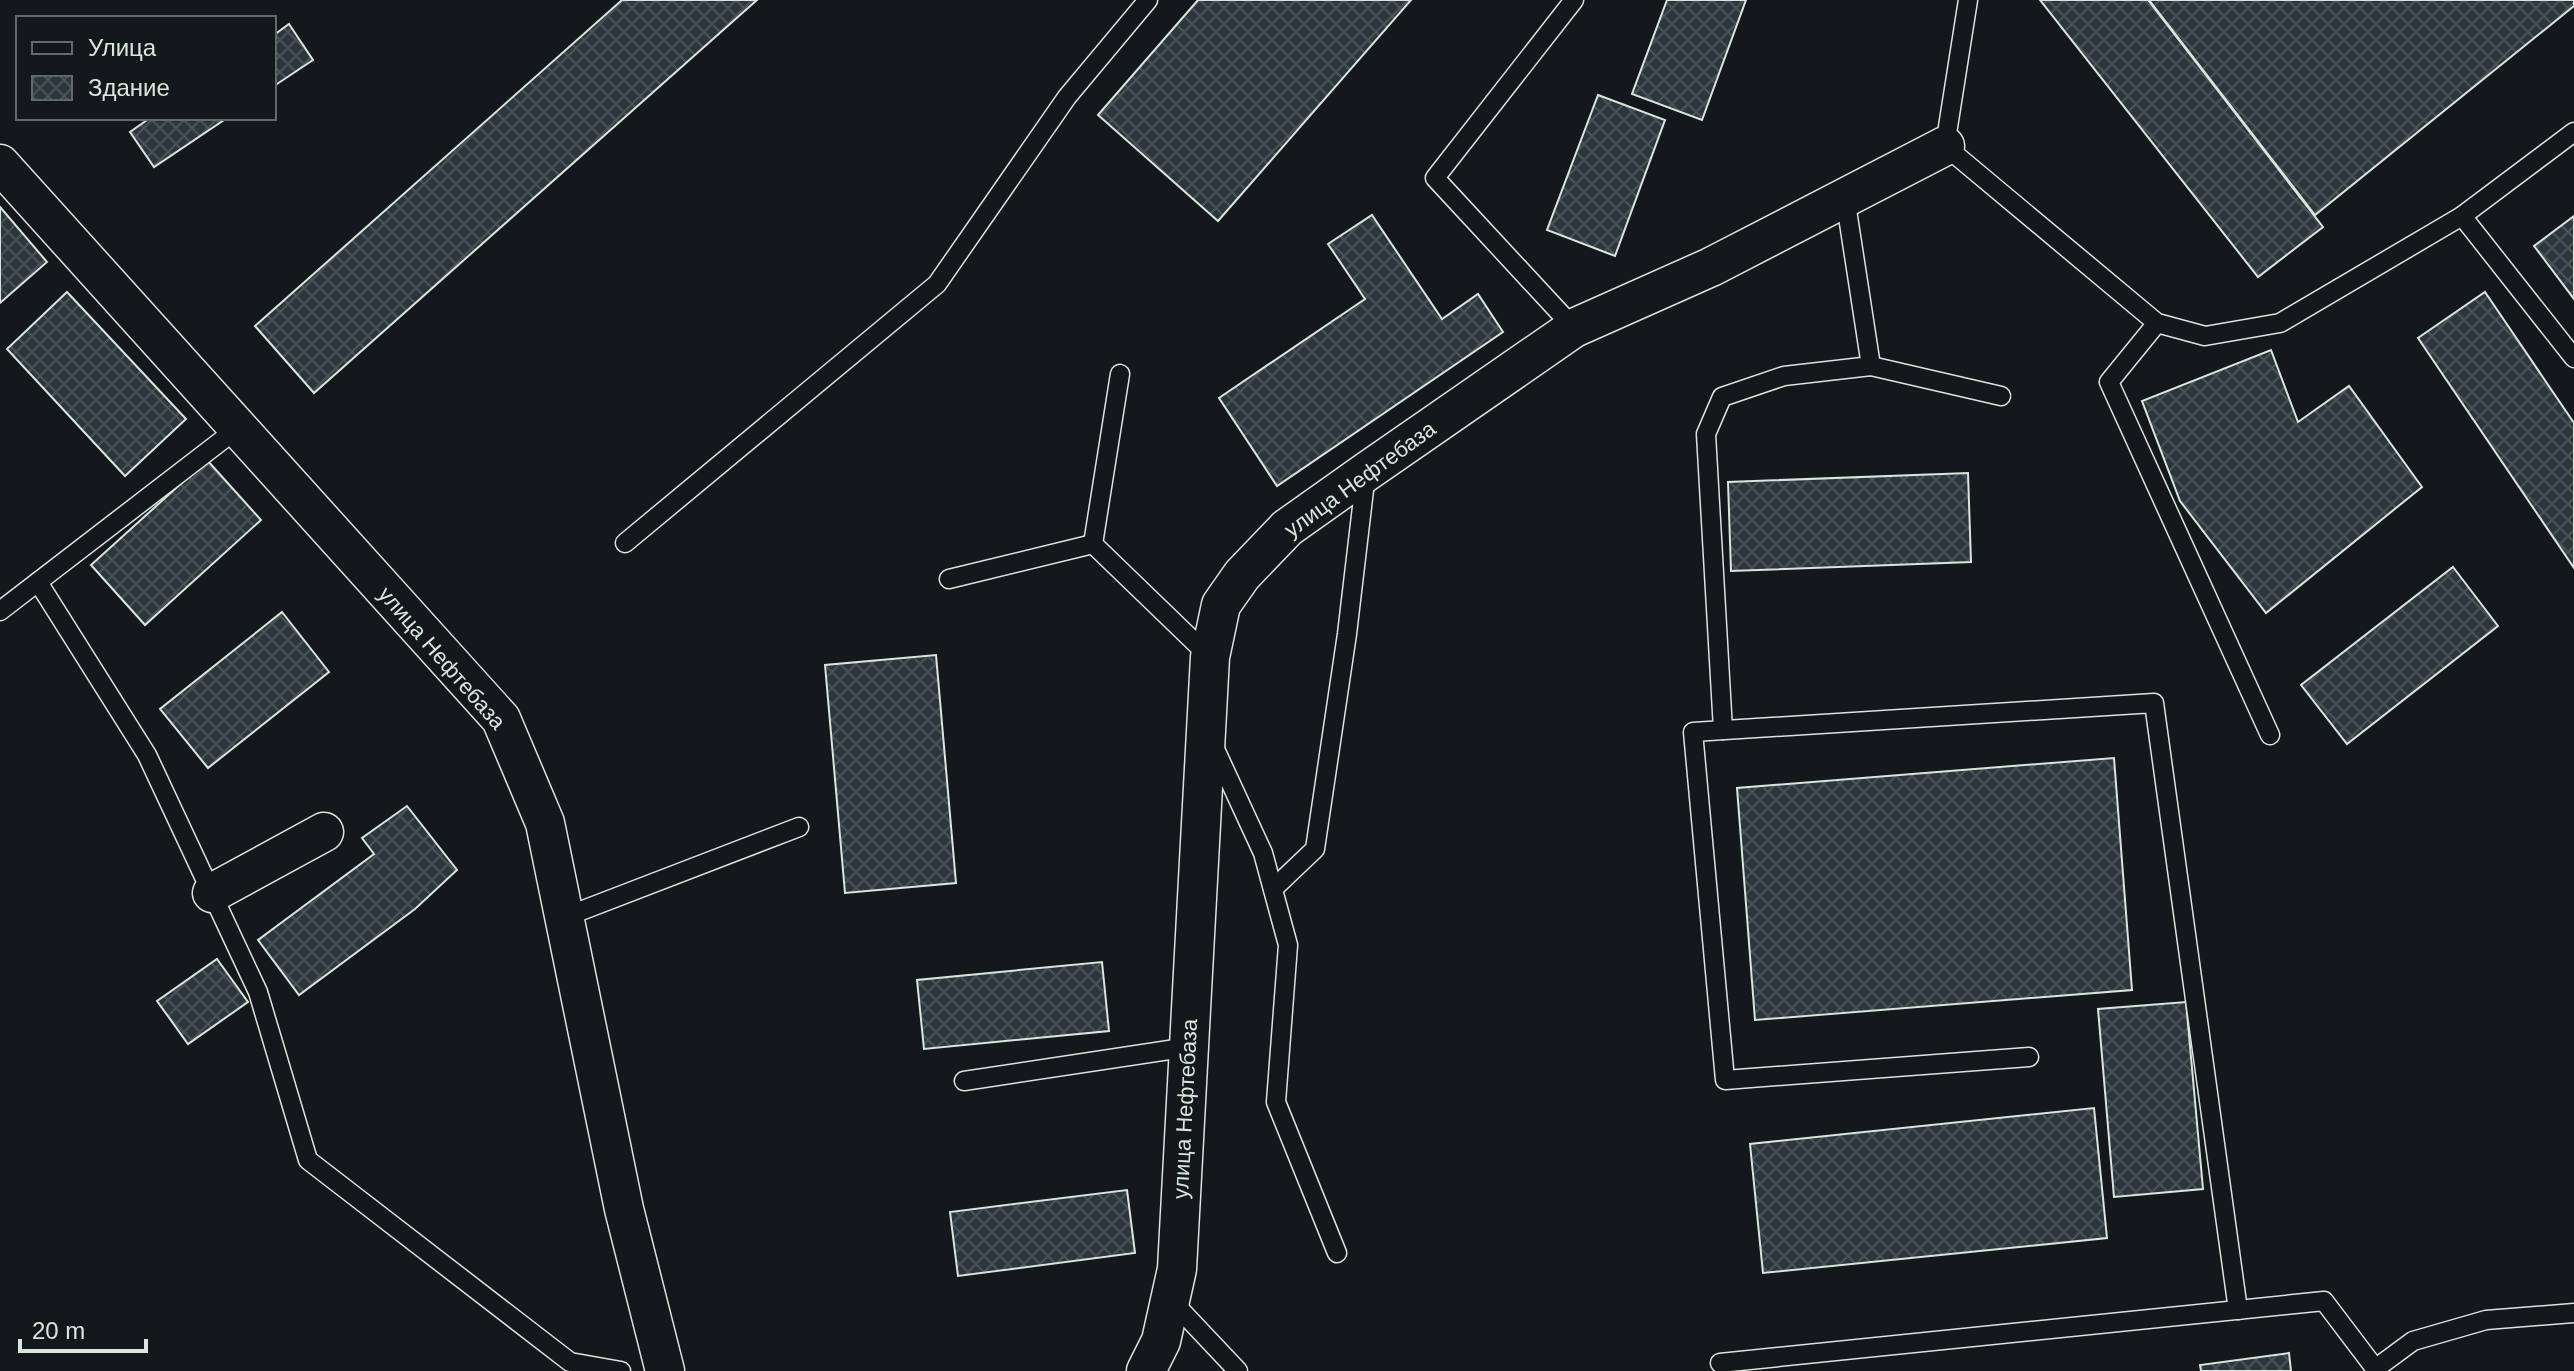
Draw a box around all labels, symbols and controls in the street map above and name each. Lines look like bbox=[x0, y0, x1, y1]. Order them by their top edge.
legend bbox=[16, 16, 276, 120]
text: Улица bbox=[88, 34, 157, 61]
text: Здание bbox=[88, 74, 170, 101]
street label: улица Нефтебаза bbox=[1280, 415, 1441, 542]
street label: улица Нефтебаза bbox=[373, 582, 511, 735]
street label: улица Нефтебаза bbox=[1168, 1017, 1202, 1200]
scale bar bbox=[20, 1303, 146, 1353]
text: 20 m bbox=[32, 1317, 85, 1344]

